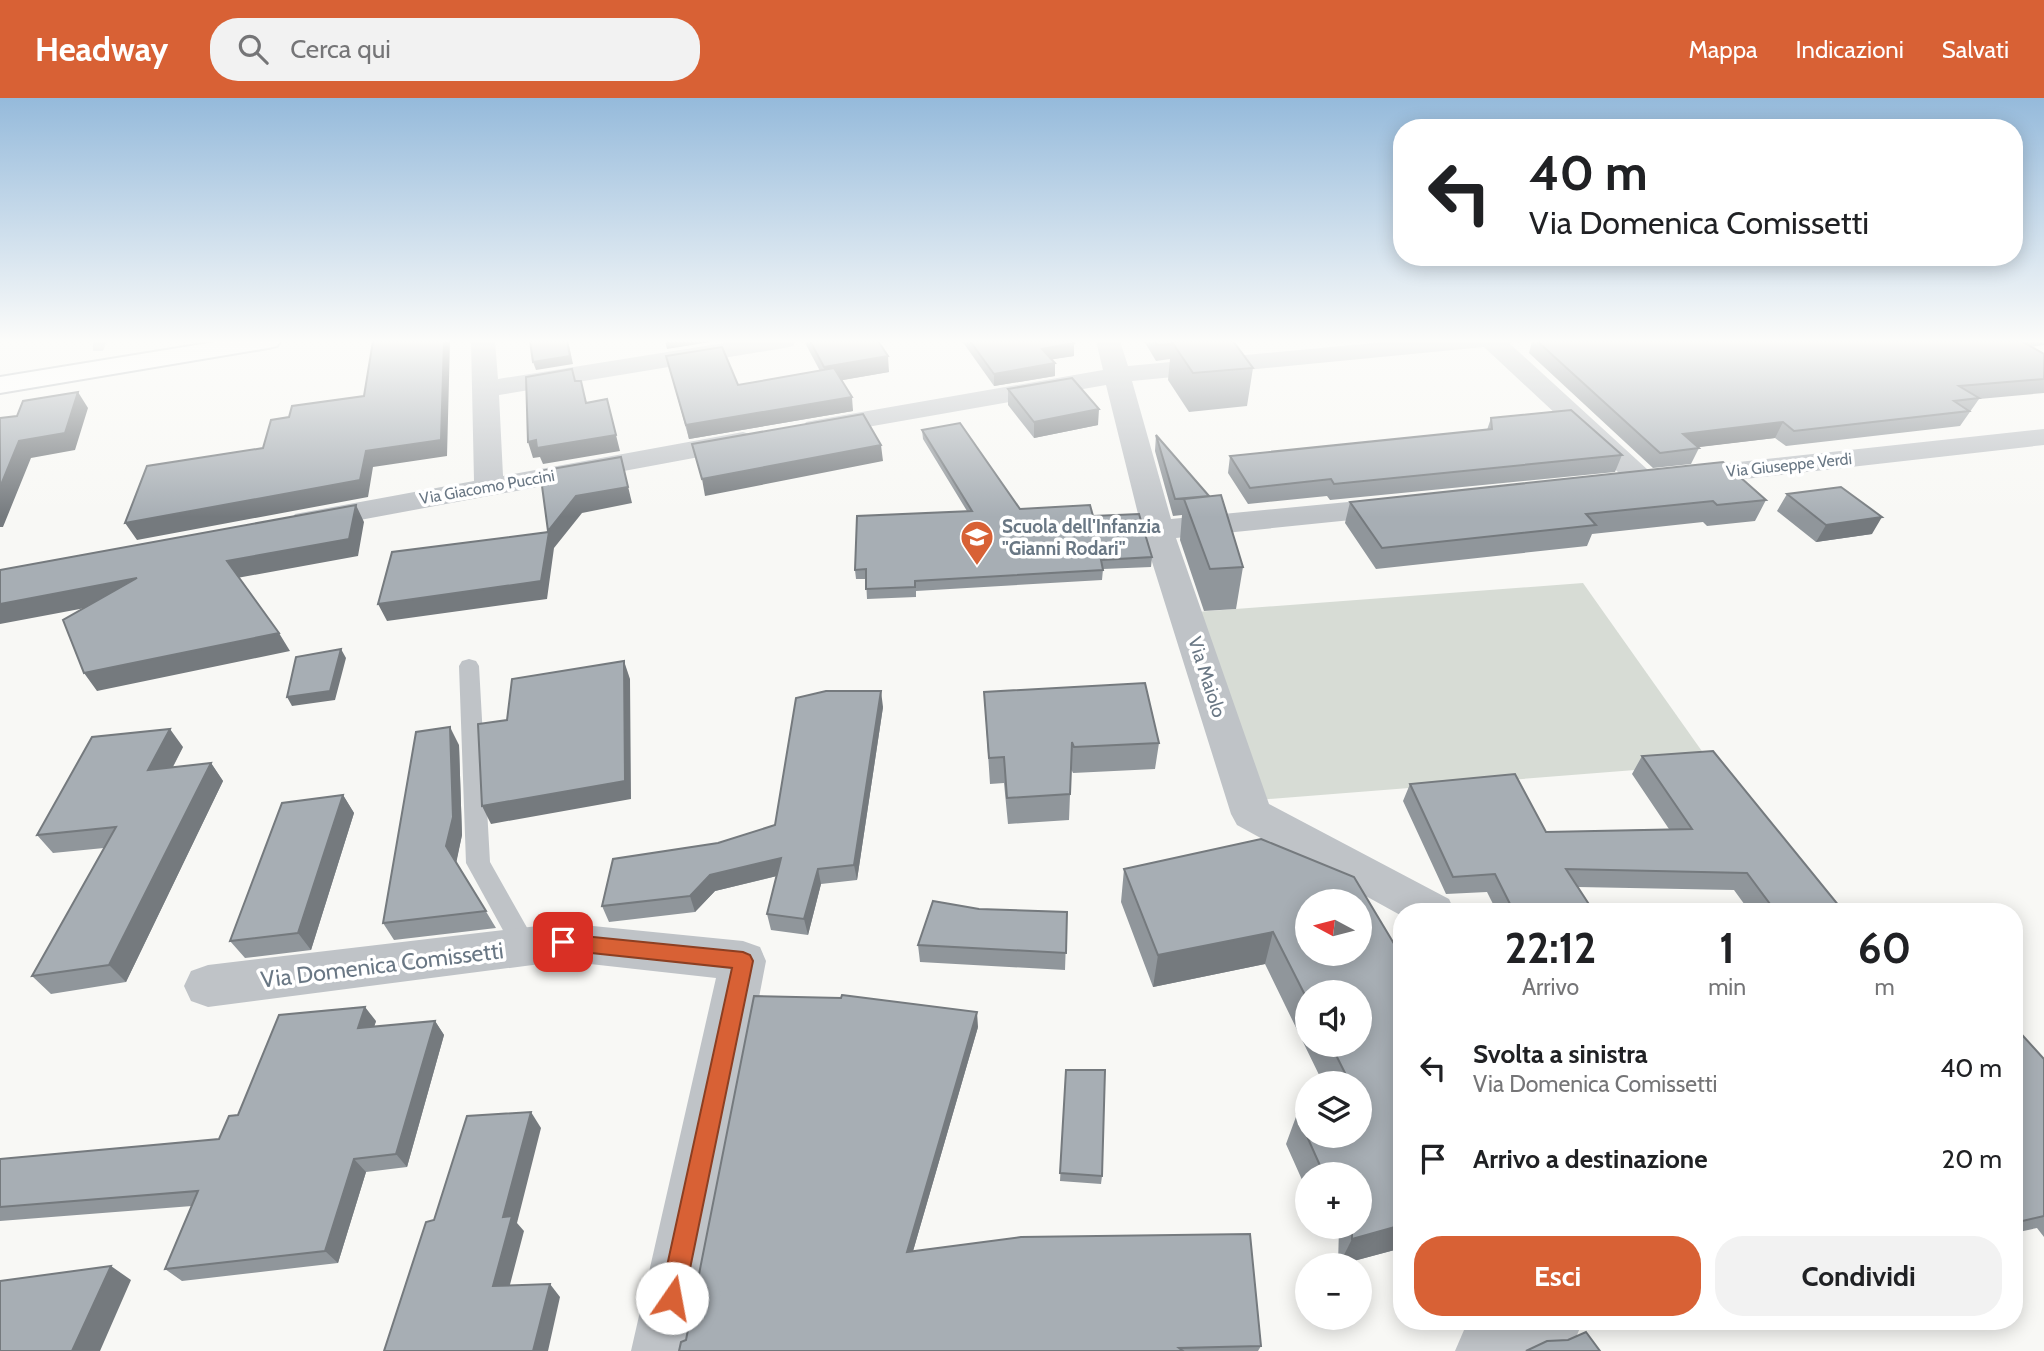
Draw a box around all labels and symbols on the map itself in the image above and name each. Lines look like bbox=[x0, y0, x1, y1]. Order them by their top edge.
street label: Via Giuseppe Verdi bbox=[1725, 449, 1853, 481]
street label: Via Giacomo Puccini bbox=[418, 466, 556, 508]
place label: Scuola dell'Infanzia "Gianni Rodari" bbox=[1002, 515, 1161, 560]
school or university icon: Scuola dell'Infanzia "Gianni Rodari" bbox=[958, 518, 996, 567]
street label: Via Maiolo bbox=[1183, 634, 1231, 720]
north arrow bbox=[1295, 889, 1372, 966]
pin bbox=[533, 912, 593, 972]
street label: Via Domenica Comissetti bbox=[259, 936, 505, 994]
position arrow bbox=[635, 1261, 709, 1335]

